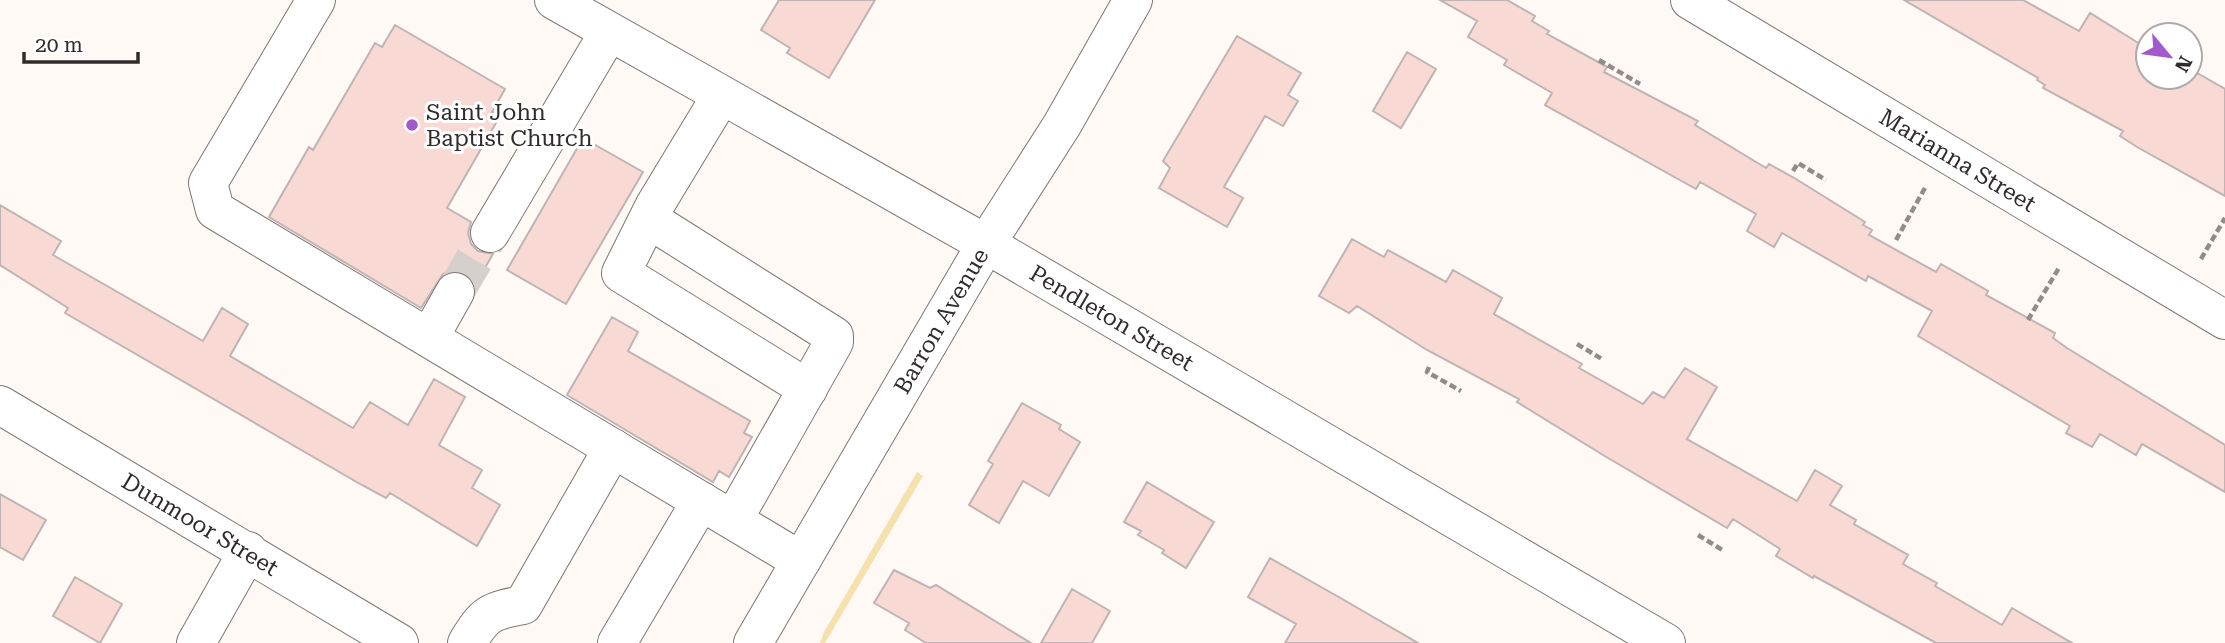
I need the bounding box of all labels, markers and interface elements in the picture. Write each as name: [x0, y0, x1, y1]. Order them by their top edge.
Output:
scale bar: [24, 21, 138, 65]
north arrow: [2134, 21, 2204, 91]
text: 20 m: [35, 33, 83, 57]
text: N: [2170, 52, 2197, 76]
place label: Saint John Baptist Church: [426, 99, 593, 152]
street label: Marianna Street: [1875, 103, 2041, 217]
marker: Saint John Baptist Church: [404, 117, 420, 133]
street label: Barron Avenue: [888, 243, 994, 398]
street label: Pendleton Street: [1025, 259, 1199, 377]
street label: Dunmoor Street: [117, 467, 284, 582]

